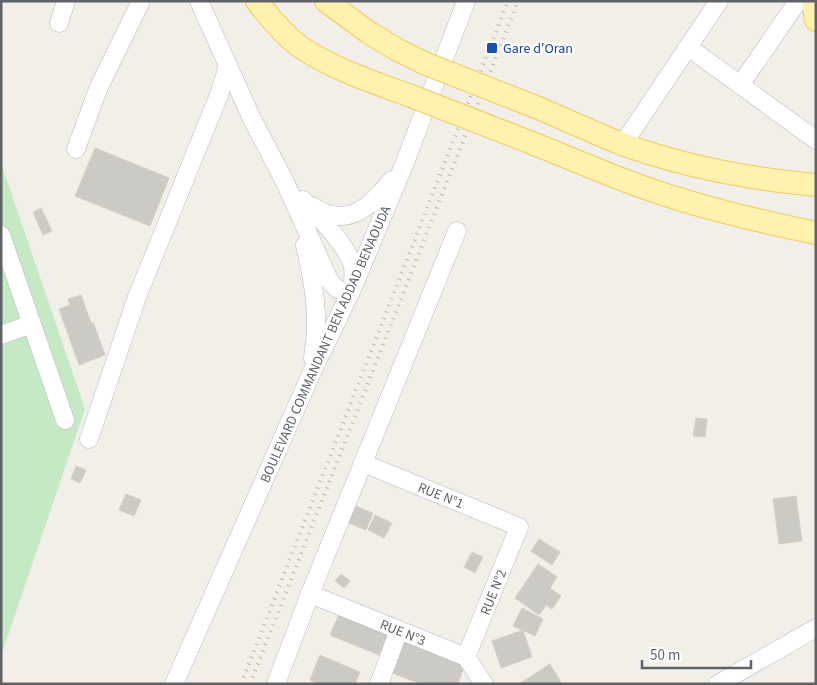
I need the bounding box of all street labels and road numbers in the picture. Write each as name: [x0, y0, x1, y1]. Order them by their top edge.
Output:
street label: BOULEVARD COMMANDANT BEN ADDAD BENAOUDA: [255, 202, 397, 486]
street label: RUE N°1: [415, 478, 467, 514]
street label: RUE N°2: [476, 566, 512, 618]
street label: RUE N°3: [377, 615, 429, 651]

